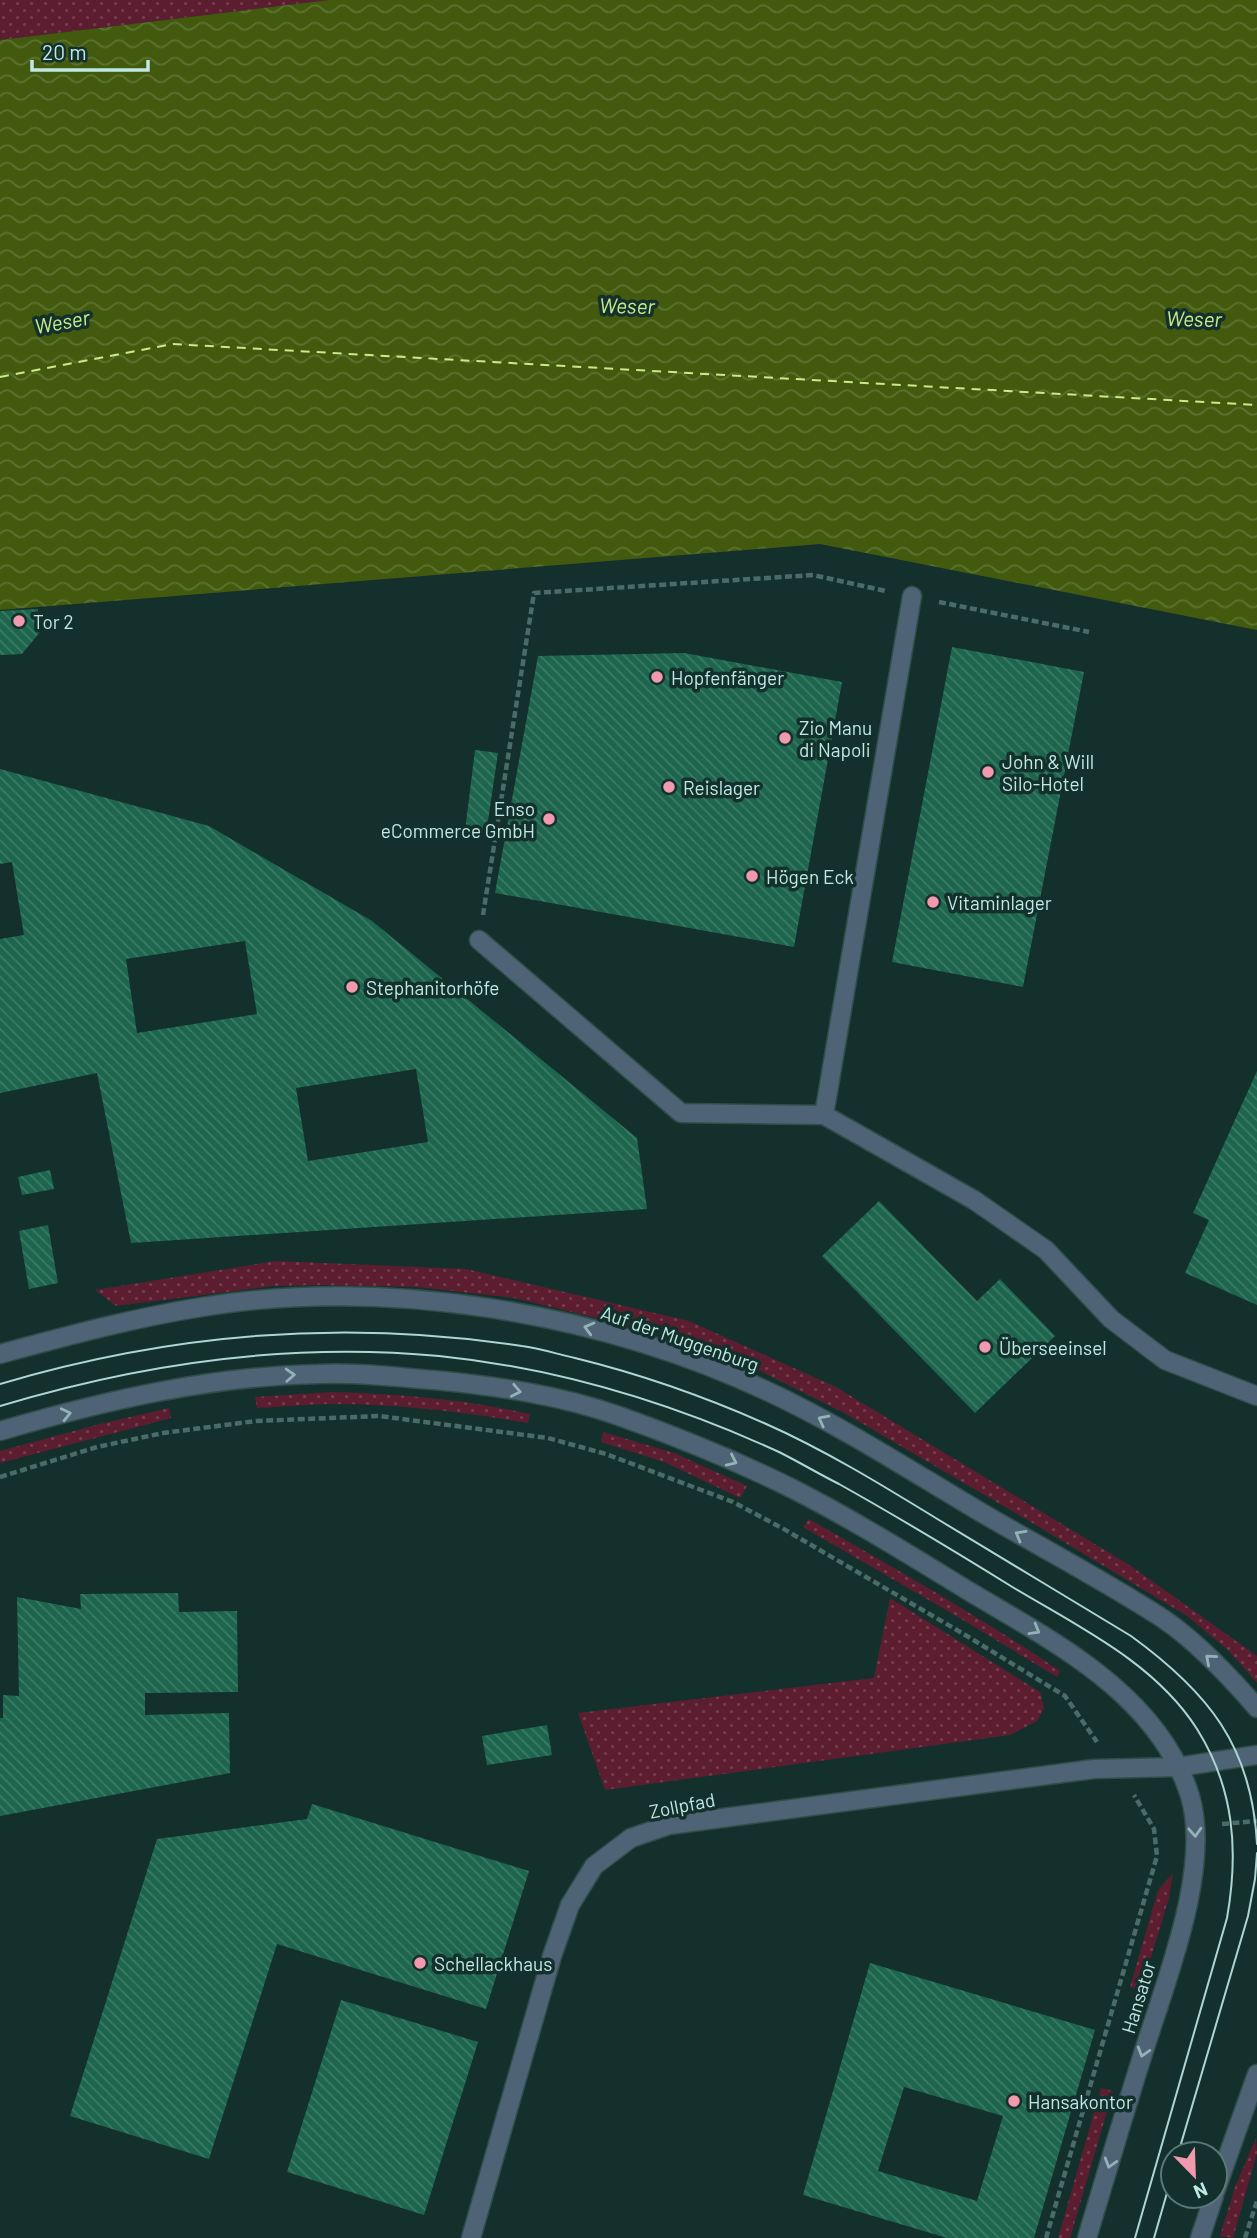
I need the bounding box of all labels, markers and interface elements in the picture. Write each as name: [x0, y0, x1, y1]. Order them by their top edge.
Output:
scale bar: [32, 28, 147, 72]
text: 20 m: [42, 39, 87, 64]
water label: Weser: [599, 292, 656, 318]
water label: Weser: [32, 304, 92, 338]
water label: Weser: [1166, 305, 1223, 331]
place label: Tor 2: [33, 610, 74, 633]
marker: Tor 2: [11, 613, 27, 629]
place label: Hopfenfänger: [671, 666, 784, 689]
marker: Hopfenfänger: [649, 669, 665, 685]
place label: Zio Manu di Napoli: [799, 716, 872, 761]
marker: Zio Manu di Napoli: [777, 730, 793, 746]
place label: John & Will Silo-Hotel: [1002, 750, 1094, 795]
marker: John & Will Silo-Hotel: [980, 764, 996, 780]
place label: Reislager: [683, 776, 760, 799]
marker: Reislager: [661, 779, 677, 795]
place label: Enso eCommerce GmbH: [381, 797, 535, 842]
marker: Enso eCommerce GmbH: [541, 811, 557, 827]
place label: Högen Eck: [766, 865, 854, 888]
marker: Högen Eck: [744, 868, 760, 884]
place label: Vitaminlager: [947, 891, 1052, 914]
marker: Vitaminlager: [925, 894, 941, 910]
place label: Stephanitorhöfe: [366, 976, 499, 999]
marker: Stephanitorhöfe: [344, 979, 360, 995]
street label: Auf der Muggenburg: [598, 1300, 762, 1376]
one-way arrow: [583, 1322, 595, 1337]
place label: Überseeinsel: [999, 1336, 1107, 1359]
marker: Überseeinsel: [977, 1339, 993, 1355]
one-way arrow: [285, 1368, 296, 1383]
one-way arrow: [510, 1383, 522, 1398]
one-way arrow: [60, 1408, 72, 1422]
one-way arrow: [818, 1415, 830, 1428]
one-way arrow: [725, 1453, 737, 1467]
one-way arrow: [1014, 1530, 1027, 1543]
one-way arrow: [1027, 1621, 1040, 1634]
one-way arrow: [1205, 1655, 1218, 1667]
street label: Zollpfad: [647, 1787, 717, 1823]
one-way arrow: [1188, 1827, 1203, 1838]
place label: Schellackhaus: [434, 1952, 552, 1975]
marker: Schellackhaus: [412, 1955, 428, 1971]
street label: Hansator: [1116, 1958, 1160, 2036]
one-way arrow: [1137, 2046, 1152, 2058]
place label: Hansakontor: [1028, 2090, 1133, 2113]
marker: Hansakontor: [1006, 2093, 1022, 2109]
north arrow: [1159, 2140, 1229, 2210]
one-way arrow: [1103, 2157, 1118, 2169]
text: N: [1191, 2178, 1211, 2204]

